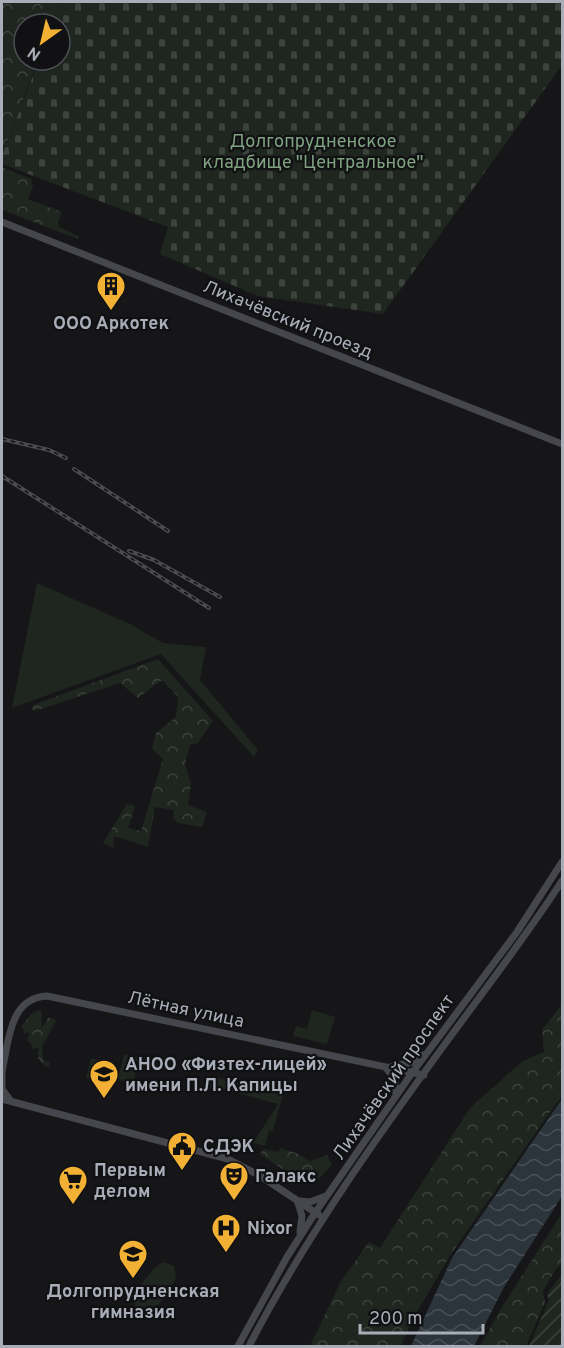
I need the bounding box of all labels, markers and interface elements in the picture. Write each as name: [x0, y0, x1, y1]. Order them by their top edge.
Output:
north arrow: [12, 12, 72, 72]
text: N: [24, 41, 45, 64]
park label: Долгопрудненское кладбище "Центральное": [203, 131, 423, 175]
building icon: ООО Аркотек: [95, 270, 127, 312]
street label: Лихачёвский проезд: [199, 276, 376, 365]
place label: ООО Аркотек: [53, 313, 169, 336]
street label: Лётная улица: [125, 987, 246, 1034]
street label: Лихачёвский проспект: [328, 990, 460, 1165]
place label: АНОО «Физтех-лицей» имени П.Л. Капицы: [125, 1054, 327, 1098]
school or university icon: АНОО «Физтех-лицей» имени П.Л. Капицы: [88, 1058, 120, 1100]
public building icon: СДЭК: [166, 1130, 198, 1172]
place label: СДЭК: [203, 1136, 255, 1159]
place label: Первым делом: [94, 1160, 166, 1204]
theatre icon: Галакс: [218, 1160, 250, 1202]
supermarket icon: Первым делом: [57, 1164, 89, 1206]
place label: Галакс: [255, 1166, 316, 1189]
hospital icon: Nixor: [210, 1212, 242, 1254]
place label: Nixor: [247, 1218, 293, 1241]
school or university icon: Долгопрудненская гимназия: [117, 1238, 149, 1280]
place label: Долгопрудненская гимназия: [46, 1281, 220, 1325]
scale bar: [360, 1297, 483, 1335]
text: 200 m: [369, 1308, 422, 1331]

